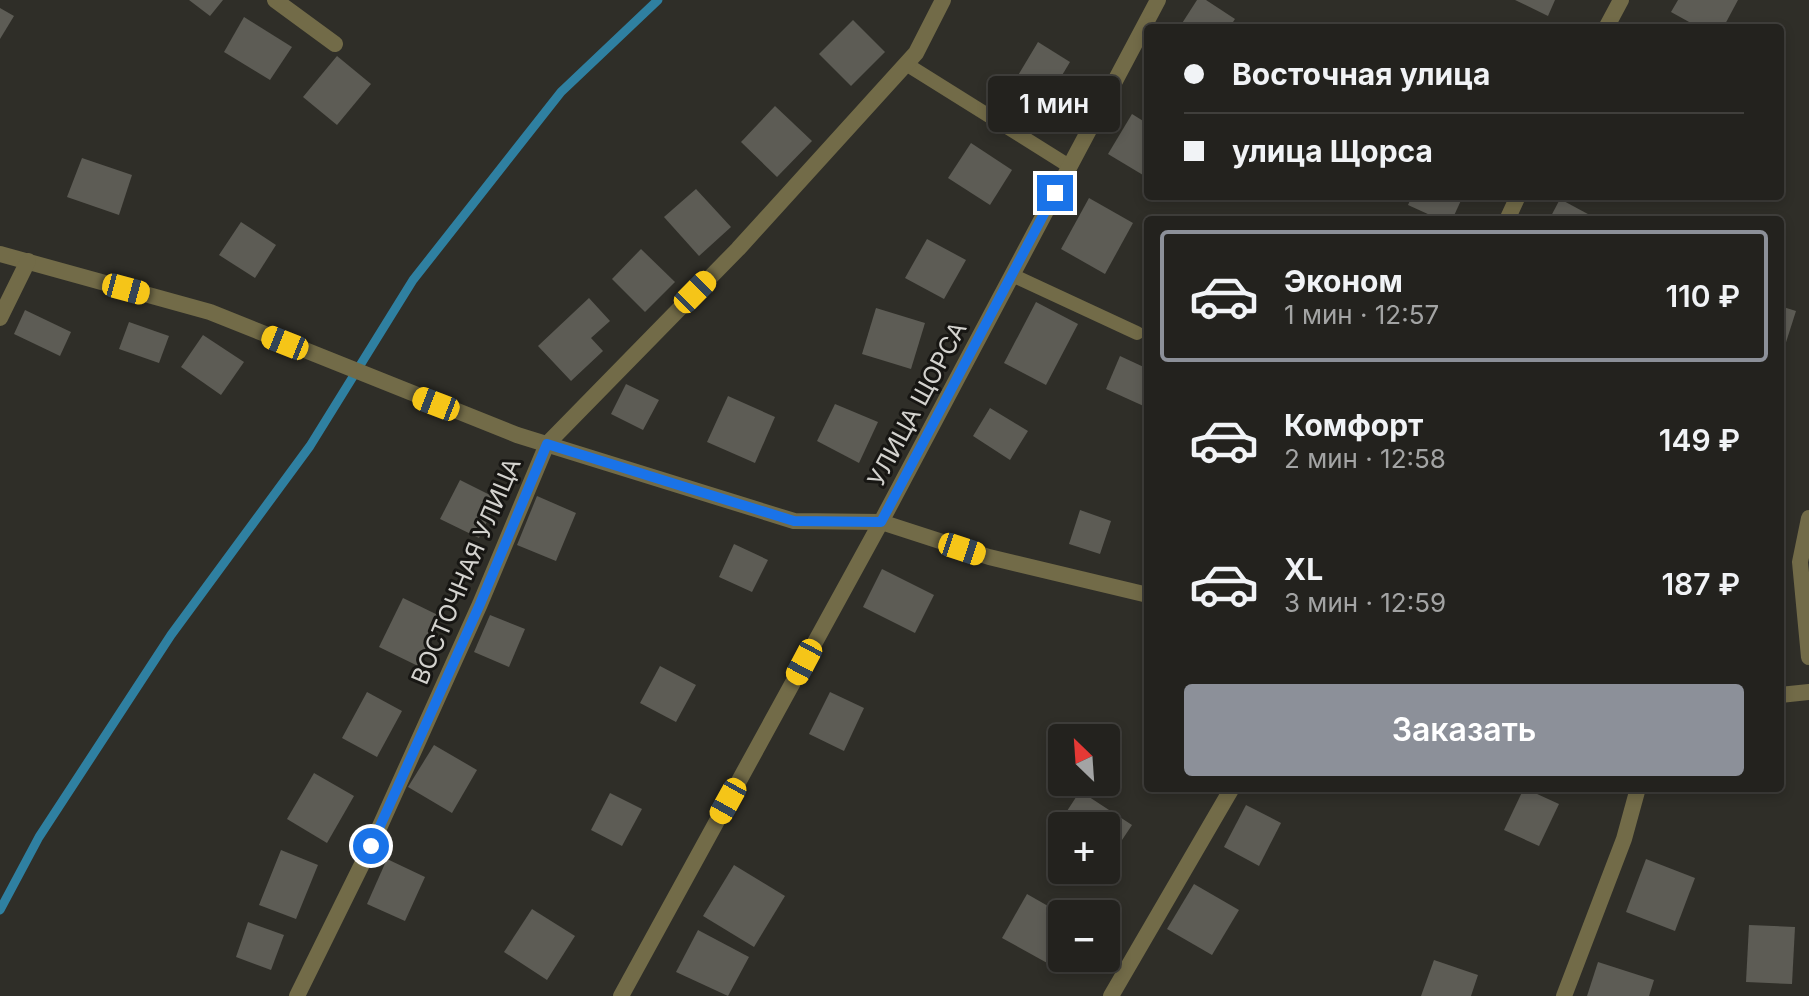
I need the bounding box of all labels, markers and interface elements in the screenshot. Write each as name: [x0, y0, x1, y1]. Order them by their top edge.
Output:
text: Восточная улица: [1232, 56, 1490, 92]
callout: 1 мин: [989, 77, 1121, 133]
text: 1 мин: [1019, 88, 1089, 119]
text: улица Щорса: [1232, 133, 1433, 169]
route end: [1037, 175, 1073, 211]
icon: car: [1188, 260, 1260, 332]
text: Эконом: [1284, 263, 1403, 299]
car: [670, 267, 720, 317]
car: [100, 271, 152, 307]
text: 110 ₽: [1665, 278, 1740, 314]
text: 1 мин · 12:57: [1284, 299, 1439, 330]
street label: УЛИЦА ЩОРСА: [861, 317, 973, 491]
car: [258, 323, 312, 363]
car: [409, 384, 463, 424]
icon: car: [1188, 404, 1260, 476]
text: Комфорт: [1284, 407, 1423, 443]
text: 149 ₽: [1659, 422, 1740, 458]
text: 2 мин · 12:58: [1284, 443, 1446, 474]
street label: ВОСТОЧНАЯ УЛИЦА: [405, 453, 527, 689]
car: [935, 530, 989, 568]
icon: car: [1188, 548, 1260, 620]
text: XL: [1284, 551, 1323, 587]
text: 187 ₽: [1661, 566, 1740, 602]
text: 3 мин · 12:59: [1284, 587, 1446, 618]
car: [782, 635, 826, 689]
button: Заказать: [1184, 684, 1744, 776]
north arrow: [1048, 724, 1120, 796]
map controls: [1048, 724, 1120, 972]
car: [706, 774, 750, 828]
button: +: [1048, 812, 1120, 884]
route start: [353, 828, 389, 864]
button: −: [1048, 900, 1120, 972]

